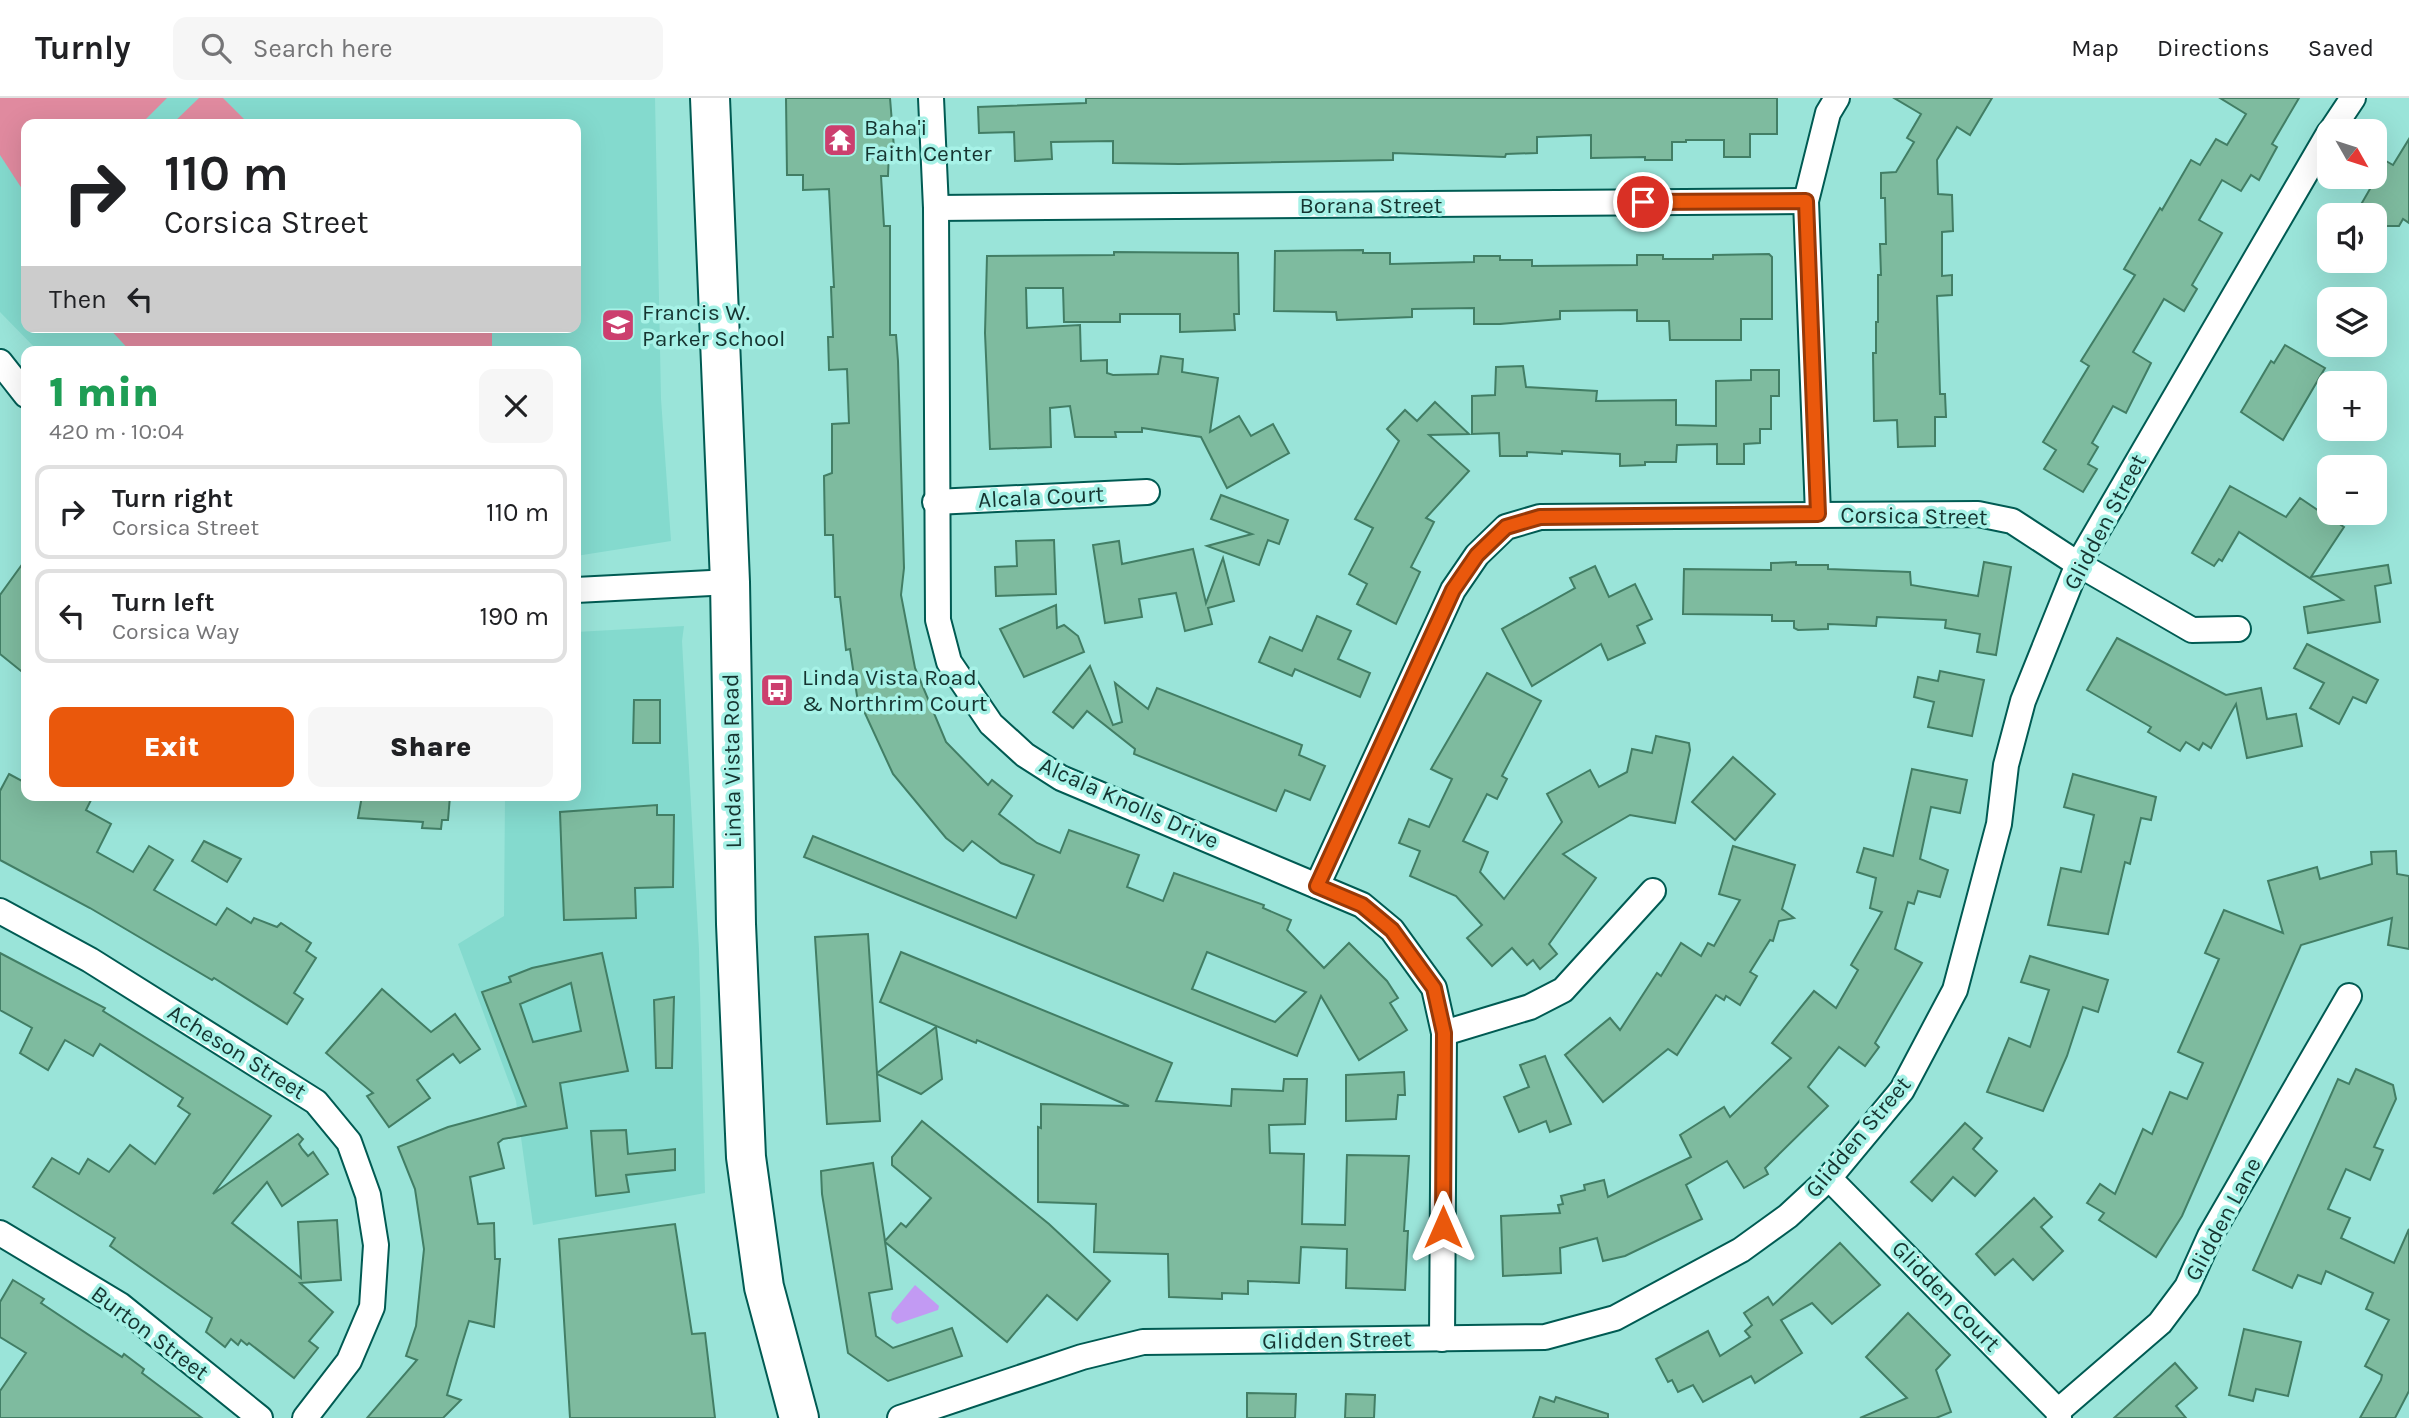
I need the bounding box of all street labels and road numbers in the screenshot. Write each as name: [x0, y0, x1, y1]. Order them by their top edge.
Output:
street label: Borana Street: [1300, 192, 1443, 219]
street label: Glidden Street: [2058, 449, 2152, 594]
street label: Alcala Court: [977, 480, 1105, 514]
street label: Corsica Street: [1840, 501, 1988, 531]
street label: Linda Vista Road: [717, 673, 747, 849]
street label: Alcala Knolls Drive: [1035, 751, 1223, 855]
street label: Acheson Street: [163, 999, 311, 1105]
street label: Glidden Street: [1800, 1071, 1917, 1203]
street label: Glidden Lane: [2179, 1153, 2267, 1285]
street label: Glidden Court: [1886, 1235, 2006, 1357]
street label: Burton Street: [86, 1280, 214, 1386]
street label: Glidden Street: [1262, 1325, 1412, 1355]

